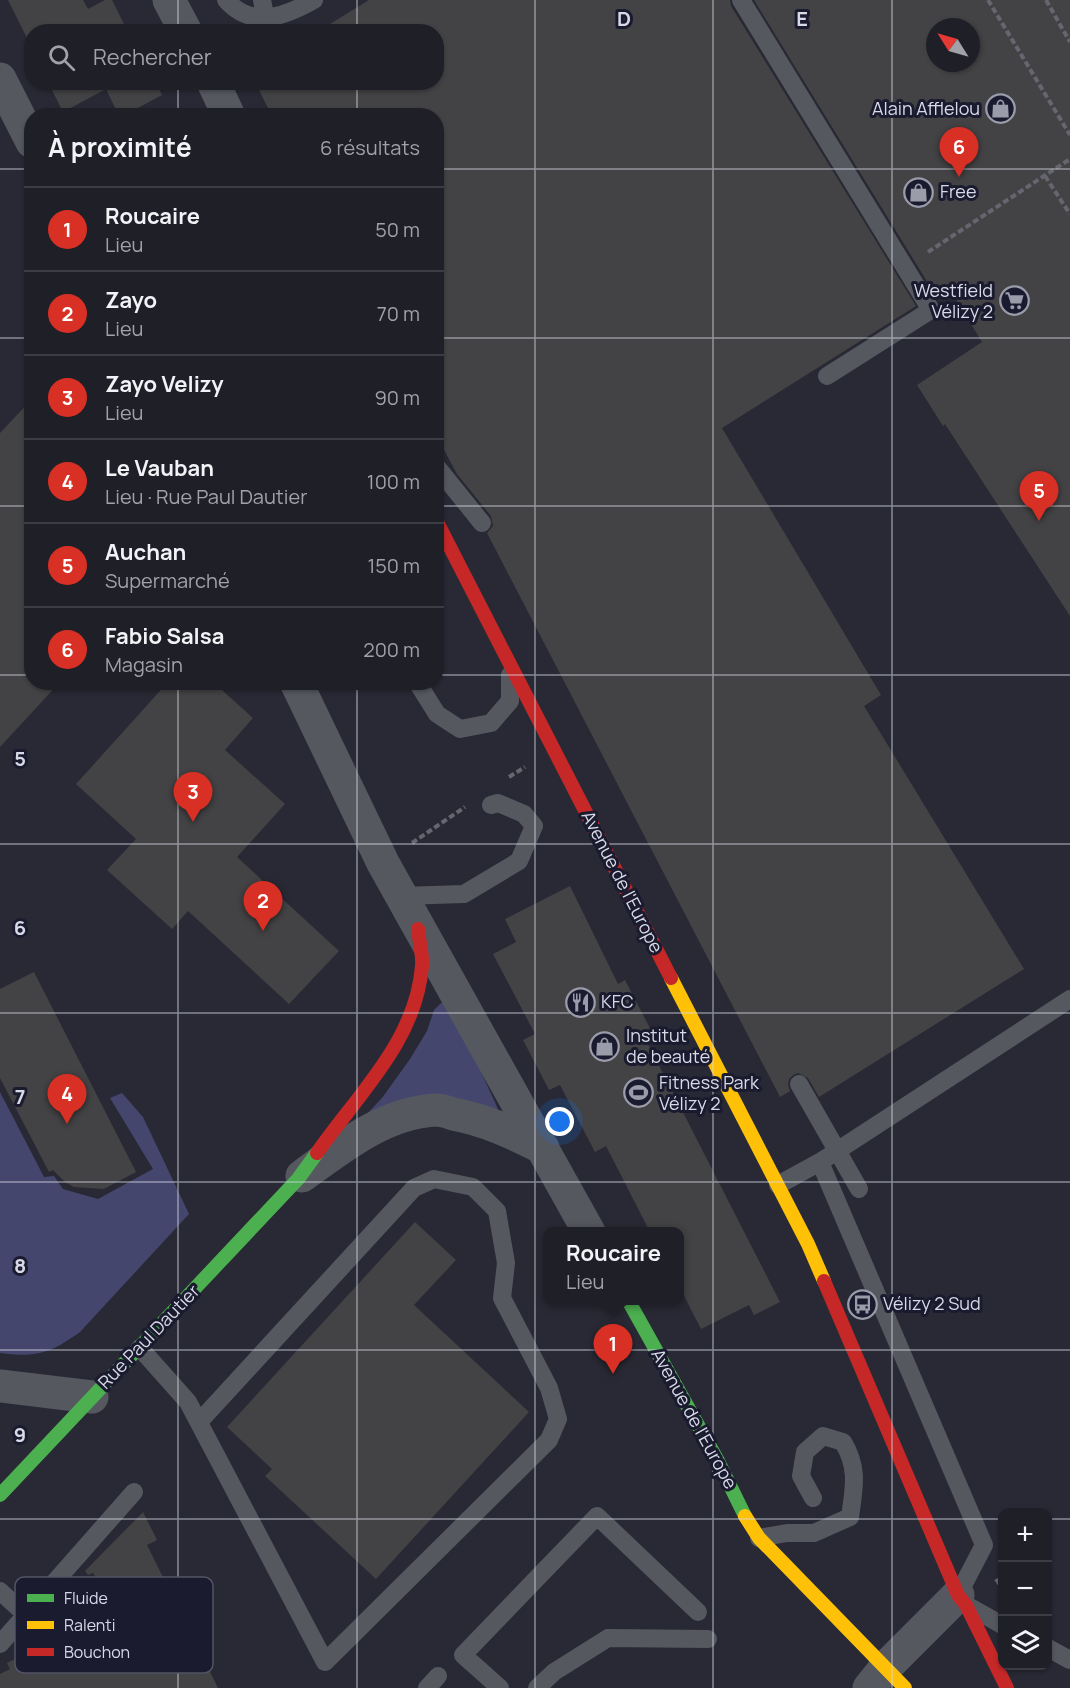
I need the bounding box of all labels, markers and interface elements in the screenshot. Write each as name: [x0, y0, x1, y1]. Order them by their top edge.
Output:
text: D: [617, 5, 631, 32]
text: E: [796, 5, 808, 32]
north arrow: [926, 18, 980, 72]
search box: [24, 24, 444, 90]
icon: search: [45, 41, 78, 74]
text: Rechercher: [93, 42, 212, 72]
shop icon: Alain Afflelou: [985, 93, 1017, 125]
place label: Alain Afflelou: [872, 96, 980, 120]
pin: 6: [940, 128, 978, 177]
text: À proximité: [48, 129, 192, 165]
text: 6 résultats: [320, 134, 420, 161]
shop icon: Free: [903, 176, 935, 208]
place label: Free: [940, 179, 976, 203]
text: Roucaire: [105, 201, 200, 231]
text: 1: [63, 216, 72, 243]
text: 50 m: [375, 216, 420, 243]
text: Lieu: [105, 231, 143, 258]
place label: Westfield Vélizy 2: [914, 278, 993, 323]
text: Zayo: [105, 285, 157, 315]
supermarket icon: Westfield Vélizy 2: [998, 285, 1030, 317]
text: 2: [62, 300, 73, 327]
text: 70 m: [377, 300, 420, 327]
text: Lieu: [105, 315, 143, 342]
text: Zayo Velizy: [105, 369, 224, 399]
text: 3: [62, 384, 73, 411]
text: 90 m: [374, 384, 420, 411]
text: Lieu: [105, 399, 143, 426]
text: Le Vauban: [105, 453, 214, 483]
text: 4: [61, 468, 74, 495]
text: 100 m: [367, 468, 420, 495]
pin: 5: [1020, 472, 1058, 521]
text: Lieu · Rue Paul Dautier: [105, 483, 307, 510]
text: Auchan: [105, 537, 186, 567]
text: 5: [62, 552, 73, 579]
text: 150 m: [367, 552, 420, 579]
text: Supermarché: [105, 567, 230, 594]
text: Fabio Salsa: [105, 621, 224, 651]
text: 6: [61, 636, 74, 663]
text: 200 m: [363, 636, 420, 663]
text: Magasin: [105, 651, 183, 678]
text: 5: [14, 745, 26, 772]
pin: 3: [174, 772, 212, 822]
street label: Avenue de l'Europe: [577, 806, 669, 957]
pin: 2: [244, 882, 282, 931]
text: 6: [14, 914, 26, 941]
restaurant icon: KFC: [564, 986, 596, 1018]
place label: KFC: [601, 989, 634, 1013]
place label: Institut de beauté: [626, 1023, 710, 1068]
shop icon: Institut de beauté: [589, 1030, 621, 1062]
place label: Fitness Park Vélizy 2: [659, 1070, 760, 1115]
pin: 4: [48, 1074, 86, 1124]
sports icon: Fitness Park Vélizy 2: [622, 1077, 654, 1109]
text: 7: [15, 1083, 25, 1110]
your location: [545, 1107, 574, 1136]
popup: [543, 1227, 684, 1305]
text: Roucaire: [566, 1238, 661, 1268]
text: 8: [14, 1252, 26, 1279]
text: Lieu: [566, 1268, 604, 1295]
street label: Rue Paul Dautier: [92, 1279, 205, 1394]
bus stop icon: Vélizy 2 Sud: [846, 1288, 878, 1320]
place label: Vélizy 2 Sud: [883, 1291, 981, 1315]
pin: 1: [594, 1324, 632, 1374]
street label: Avenue de l'Europe: [646, 1344, 743, 1493]
text: 9: [14, 1421, 26, 1448]
map controls: [998, 1508, 1052, 1670]
button: +: [998, 1508, 1052, 1562]
button: −: [998, 1562, 1052, 1616]
legend: [15, 1577, 213, 1673]
text: Fluide: [64, 1587, 108, 1609]
text: Ralenti: [64, 1614, 115, 1636]
button: layers: [998, 1616, 1052, 1670]
text: Bouchon: [64, 1641, 130, 1663]

